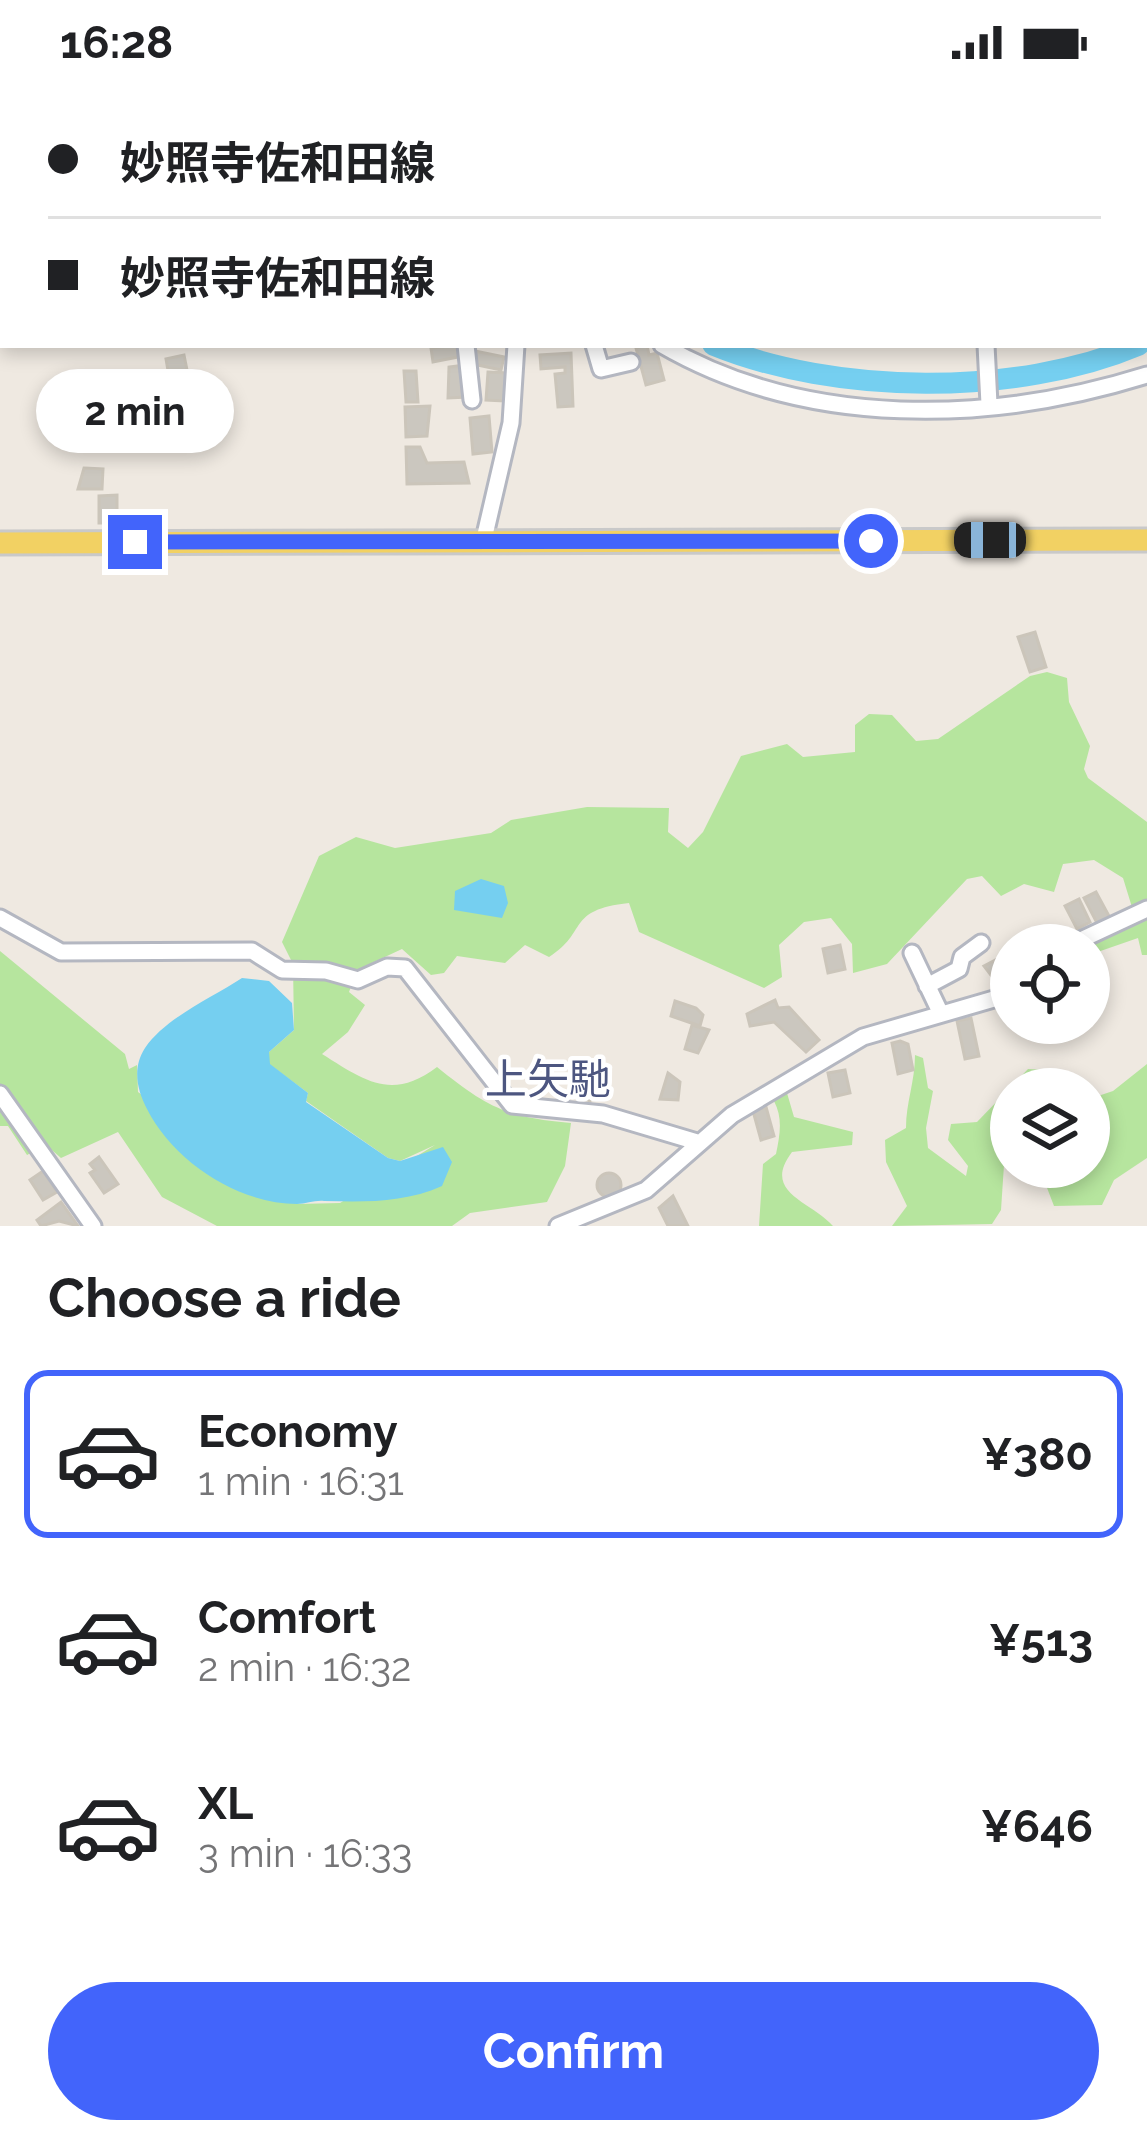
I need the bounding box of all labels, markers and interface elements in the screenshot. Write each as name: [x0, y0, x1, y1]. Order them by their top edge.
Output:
text: 16:28: [60, 16, 173, 69]
text: 妙照寺佐和田線: [120, 137, 435, 190]
text: 妙照寺佐和田線: [120, 252, 435, 305]
callout: 2 min: [36, 368, 234, 452]
text: 2 min: [84, 388, 186, 434]
route start: [844, 514, 898, 568]
route end: [108, 515, 162, 569]
car: [954, 522, 1026, 558]
map controls: [990, 924, 1110, 1188]
button: locate: [990, 924, 1110, 1044]
district label: 上矢馳: [485, 1055, 611, 1104]
button: layers: [990, 1068, 1110, 1188]
text: Choose a ride: [48, 1266, 401, 1330]
icon: car: [54, 1400, 162, 1508]
text: Economy: [198, 1405, 398, 1458]
text: ¥380: [981, 1428, 1093, 1481]
text: 1 min · 16:31: [198, 1458, 404, 1504]
icon: car: [54, 1586, 162, 1694]
text: Comfort: [198, 1591, 376, 1644]
text: ¥513: [989, 1614, 1093, 1667]
text: 2 min · 16:32: [198, 1644, 411, 1690]
icon: car: [54, 1772, 162, 1880]
text: XL: [198, 1777, 253, 1830]
text: ¥646: [981, 1800, 1093, 1853]
text: 3 min · 16:33: [198, 1830, 412, 1876]
button: Confirm: [48, 1982, 1099, 2120]

